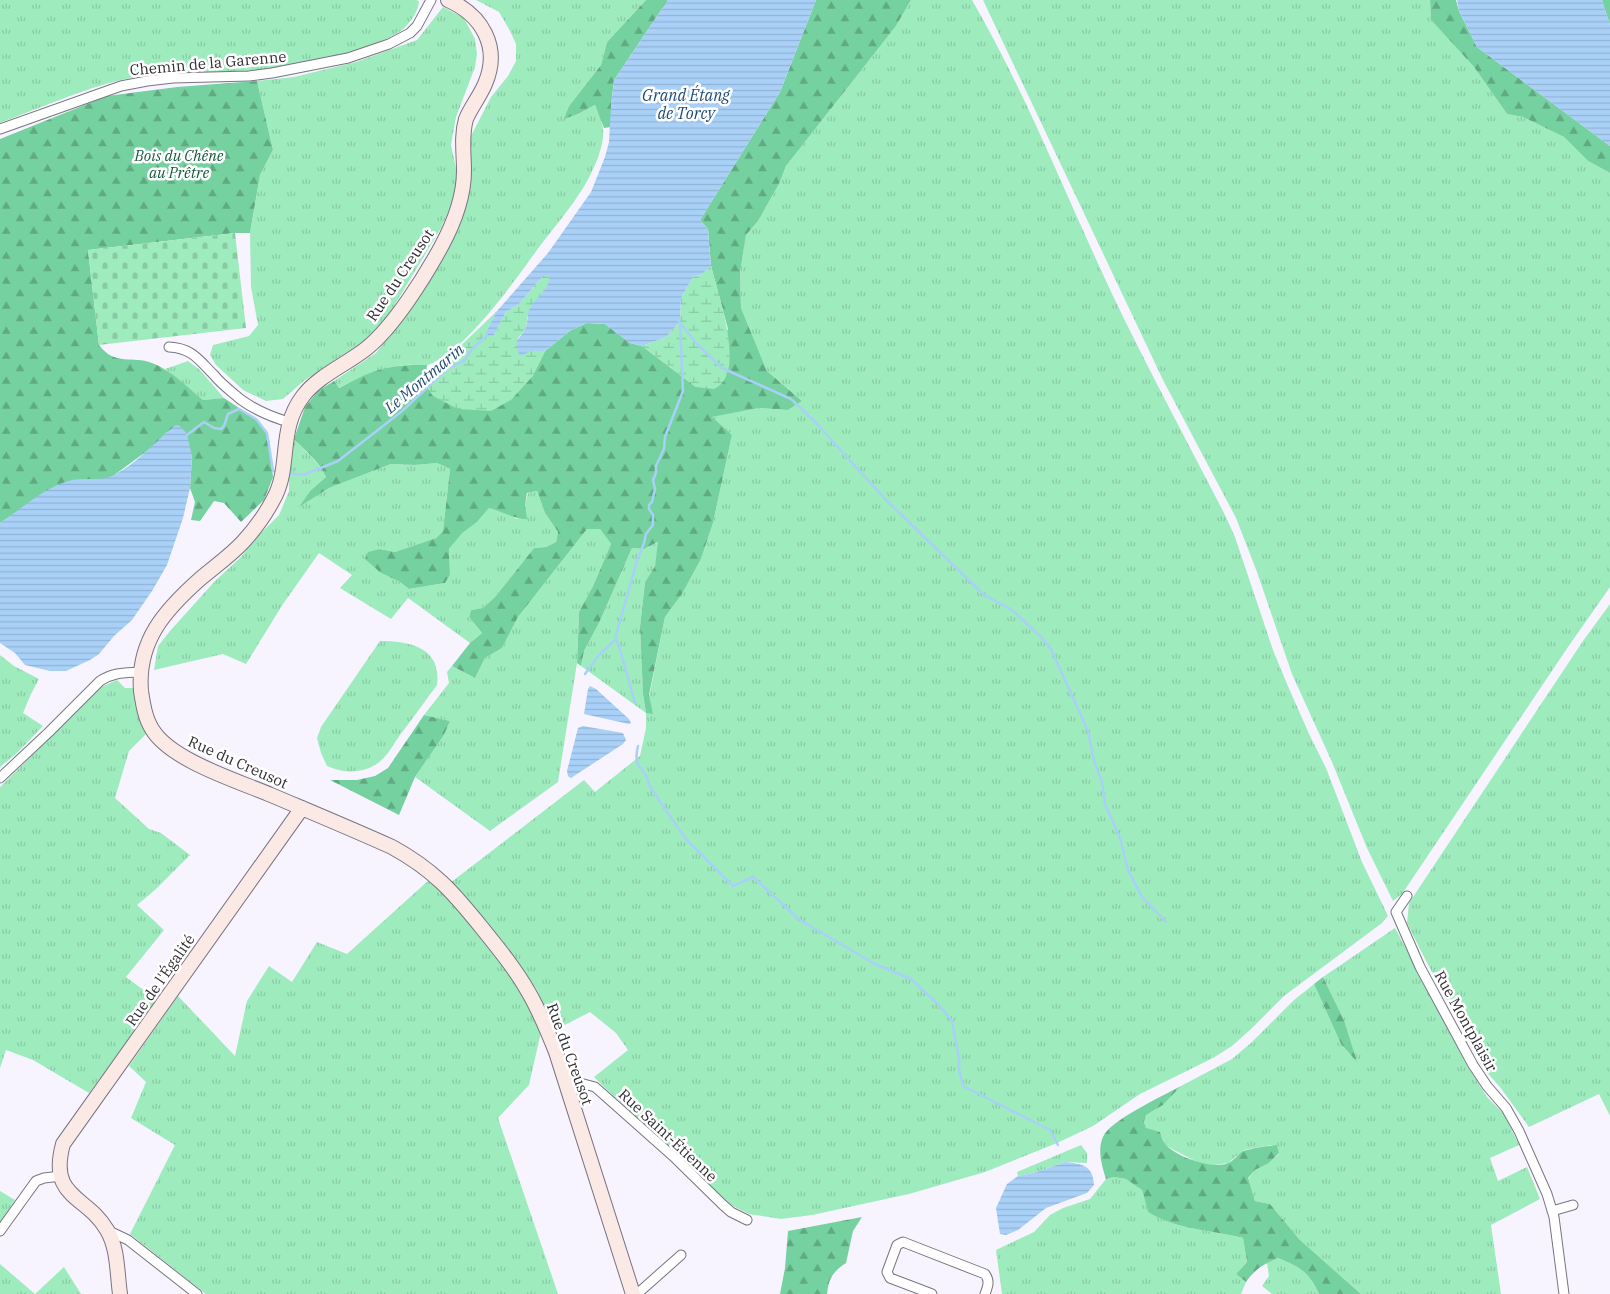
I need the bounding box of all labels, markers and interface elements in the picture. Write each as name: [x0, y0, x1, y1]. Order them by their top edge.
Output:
street label: Chemin de la Garenne: [129, 47, 287, 79]
water label: Grand Étang de Torcy: [642, 84, 730, 123]
park label: Bois du Chêne au Prêtre: [134, 146, 224, 182]
street label: Rue du Creusot: [362, 225, 438, 325]
water label: Le Montmarin: [379, 339, 468, 418]
street label: Rue du Creusot: [185, 732, 291, 792]
street label: Rue de l'Égalité: [121, 930, 199, 1030]
street label: Rue Montplaisir: [1430, 967, 1502, 1075]
street label: Rue du Creusot: [543, 1000, 597, 1108]
street label: Rue Saint-Étienne: [615, 1084, 721, 1186]

